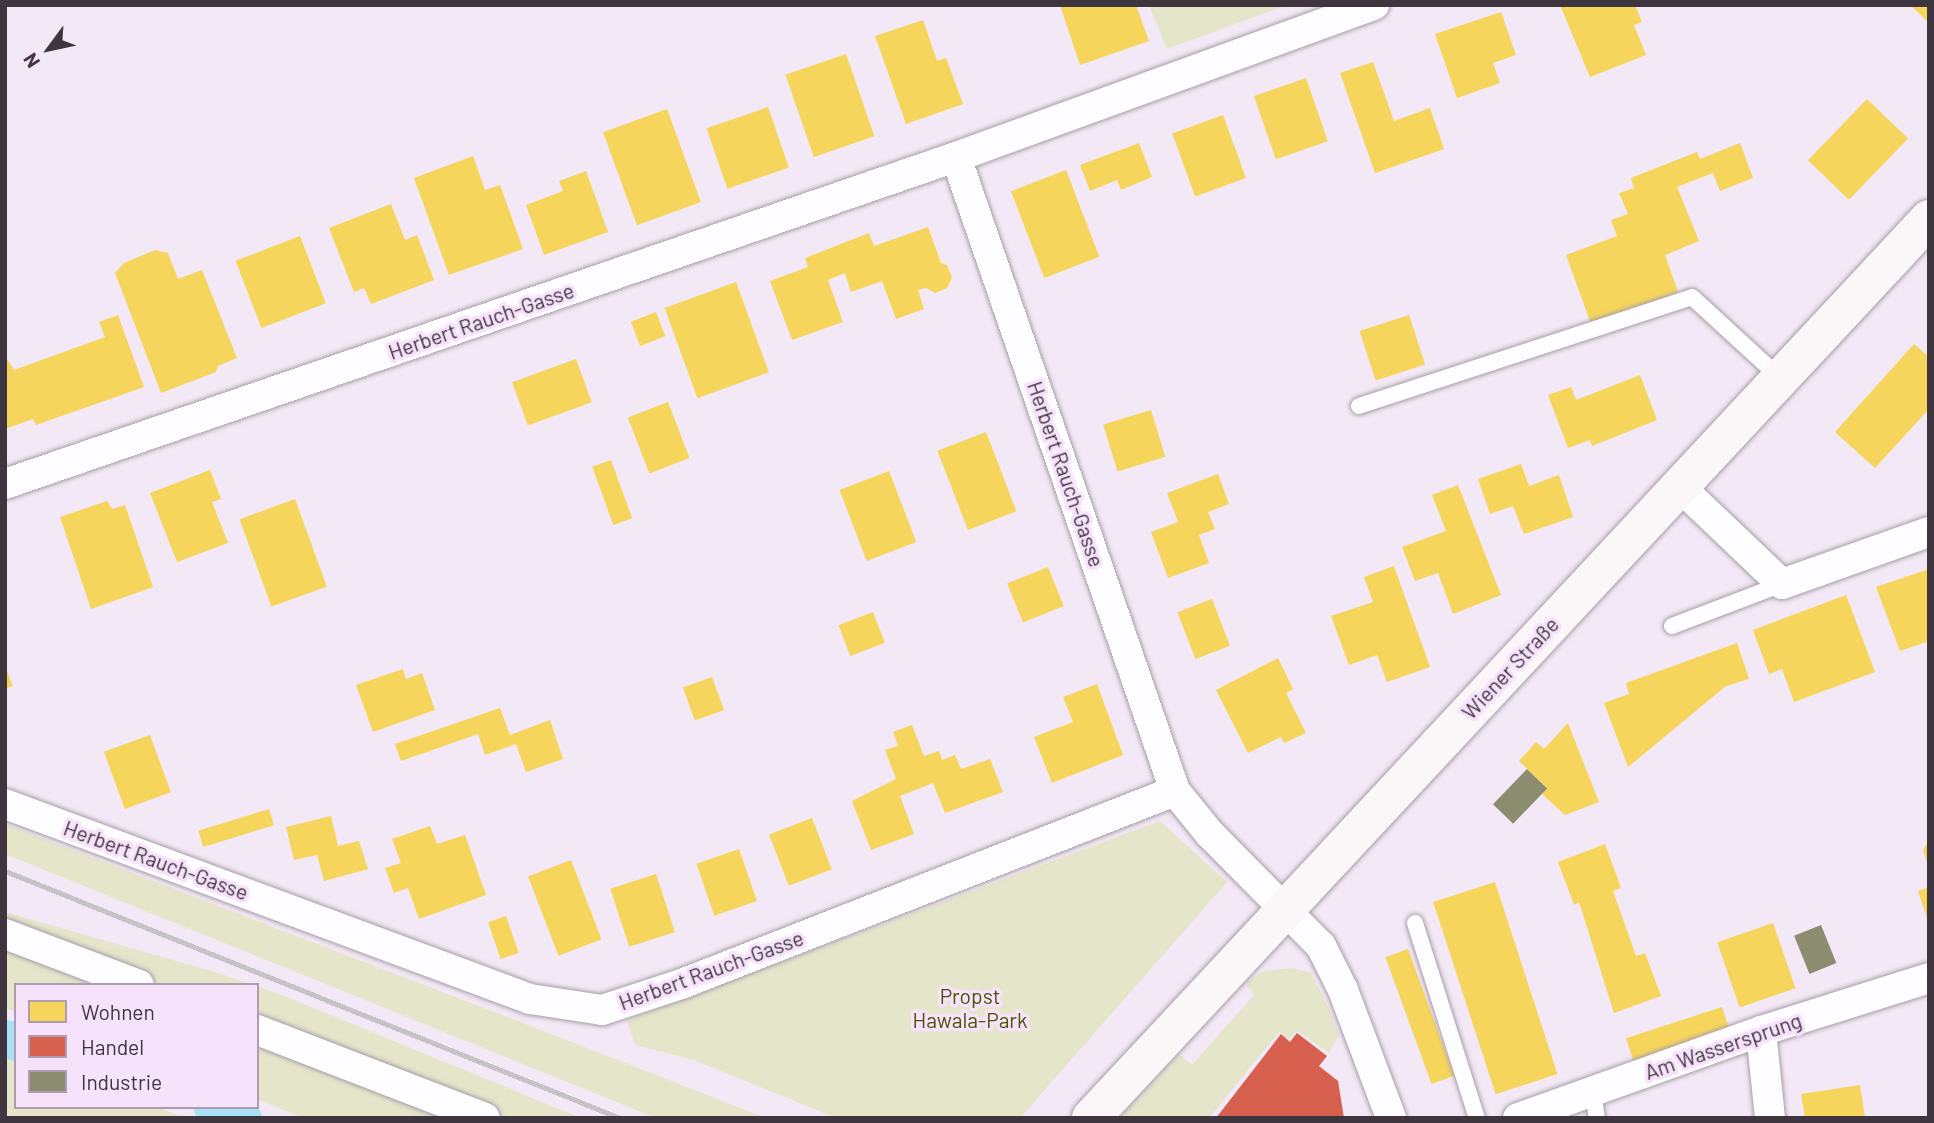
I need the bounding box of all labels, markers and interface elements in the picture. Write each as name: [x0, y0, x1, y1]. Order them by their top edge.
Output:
north arrow: [14, 14, 84, 84]
text: N: [18, 49, 44, 72]
street label: Herbert Rauch-Gasse: [385, 277, 577, 365]
street label: Herbert Rauch-Gasse: [1022, 378, 1110, 570]
street label: Wiener Straße: [1456, 612, 1564, 724]
street label: Herbert Rauch-Gasse: [60, 815, 252, 905]
street label: Herbert Rauch-Gasse: [615, 925, 807, 1015]
legend: [14, 983, 259, 1109]
park label: Propst Hawala-Park: [912, 983, 1028, 1033]
text: Wohnen: [81, 999, 155, 1024]
street label: Am Wassersprung: [1641, 1007, 1805, 1085]
text: Handel: [81, 1034, 144, 1059]
text: Industrie: [81, 1069, 162, 1094]

